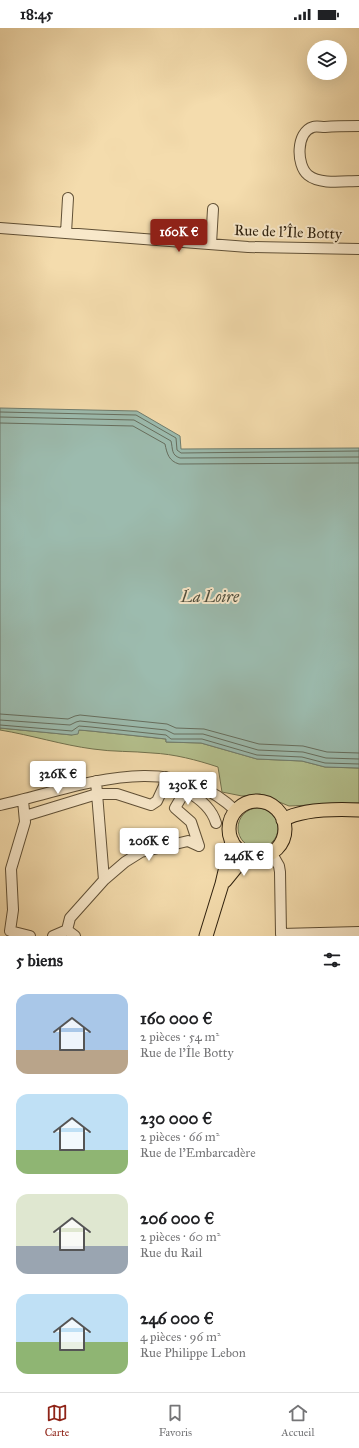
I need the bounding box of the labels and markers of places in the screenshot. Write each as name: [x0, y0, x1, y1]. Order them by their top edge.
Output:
pin: 160K €: [146, 219, 212, 253]
pin: 326K €: [25, 761, 91, 795]
pin: 230K €: [155, 772, 221, 806]
pin: 206K €: [116, 828, 182, 862]
pin: 246K €: [211, 843, 277, 877]

